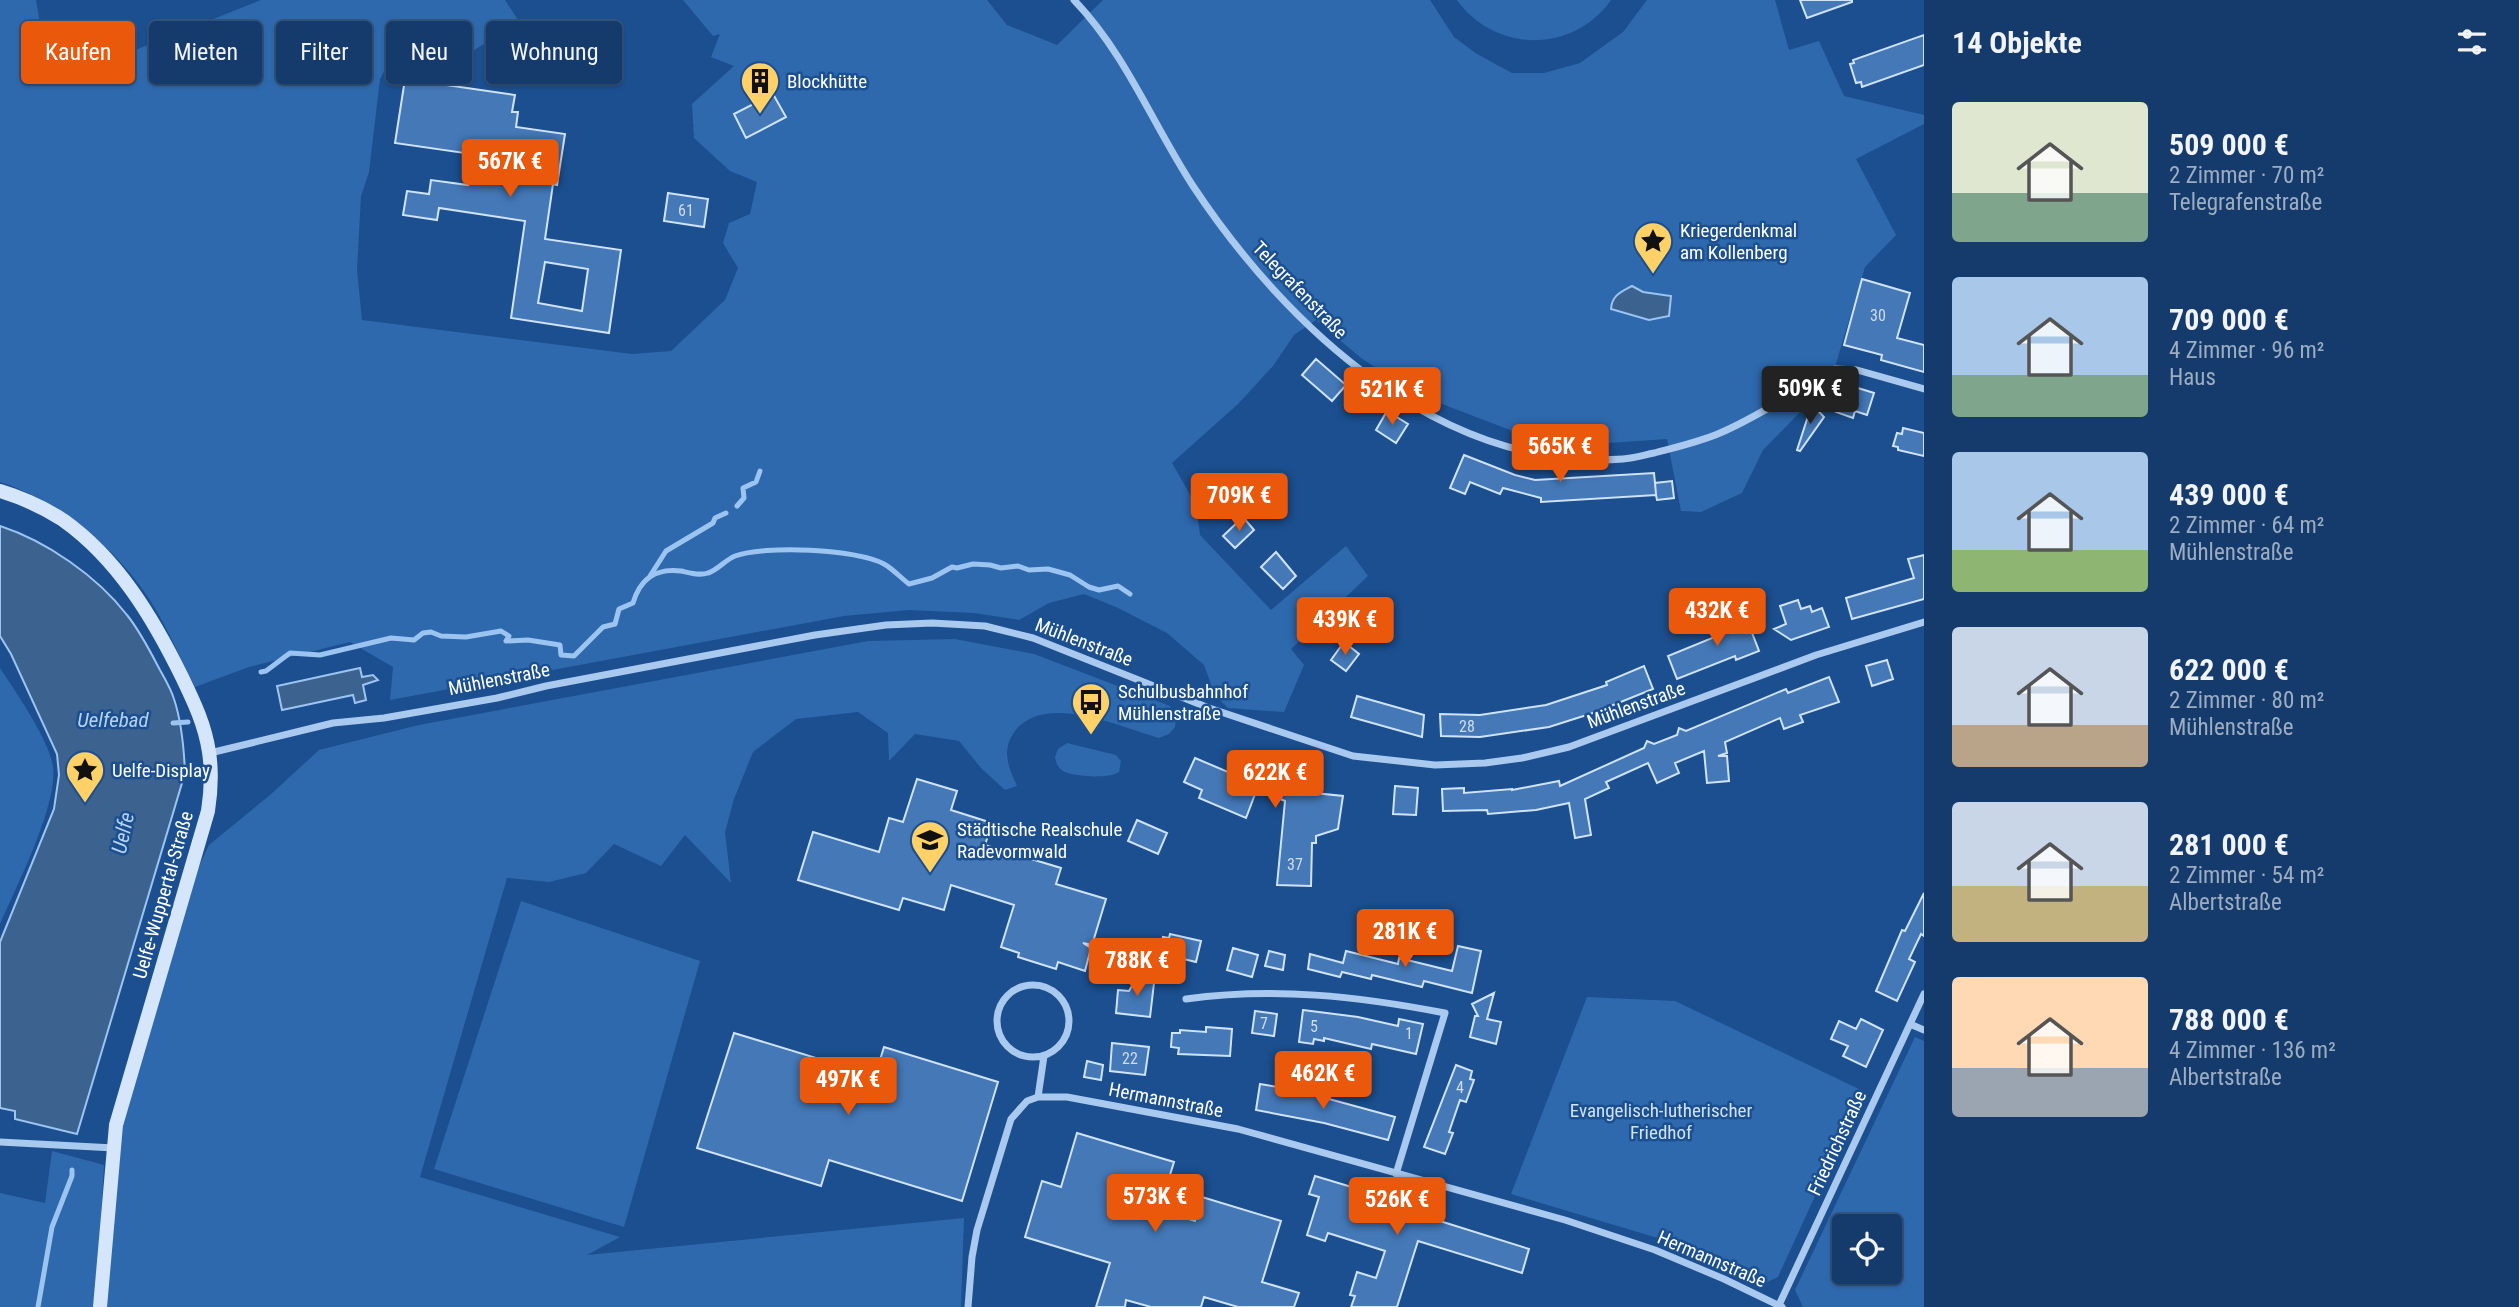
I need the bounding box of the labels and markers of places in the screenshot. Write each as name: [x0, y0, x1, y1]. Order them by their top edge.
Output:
building icon: Blockhütte: [739, 60, 781, 115]
place label: Blockhütte: [787, 70, 867, 93]
pin: 567K €: [453, 140, 567, 199]
place label: Kriegerdenkmal am Kollenberg: [1680, 219, 1797, 264]
place icon: Kriegerdenkmal am Kollenberg: [1632, 220, 1674, 275]
pin: 509K €: [1753, 366, 1867, 426]
pin: 521K €: [1335, 368, 1449, 427]
pin: 565K €: [1503, 424, 1617, 484]
pin: 709K €: [1182, 474, 1296, 533]
pin: 432K €: [1660, 588, 1774, 648]
pin: 439K €: [1288, 598, 1402, 657]
place label: Schulbusbahnhof Mühlenstraße: [1118, 680, 1248, 725]
bus stop icon: Schulbusbahnhof Mühlenstraße: [1070, 681, 1112, 736]
place icon: Uelfe-Display: [64, 749, 106, 804]
pin: 622K €: [1218, 750, 1332, 810]
place label: Uelfe-Display: [112, 759, 210, 782]
place label: Städtische Realschule Radevormwald: [957, 818, 1122, 863]
school or university icon: Städtische Realschule Radevormwald: [909, 819, 951, 874]
pin: 281K €: [1348, 909, 1462, 969]
pin: 788K €: [1080, 939, 1194, 998]
pin: 462K €: [1266, 1052, 1380, 1111]
pin: 497K €: [791, 1058, 905, 1117]
pin: 573K €: [1098, 1174, 1212, 1234]
pin: 526K €: [1340, 1178, 1454, 1237]

